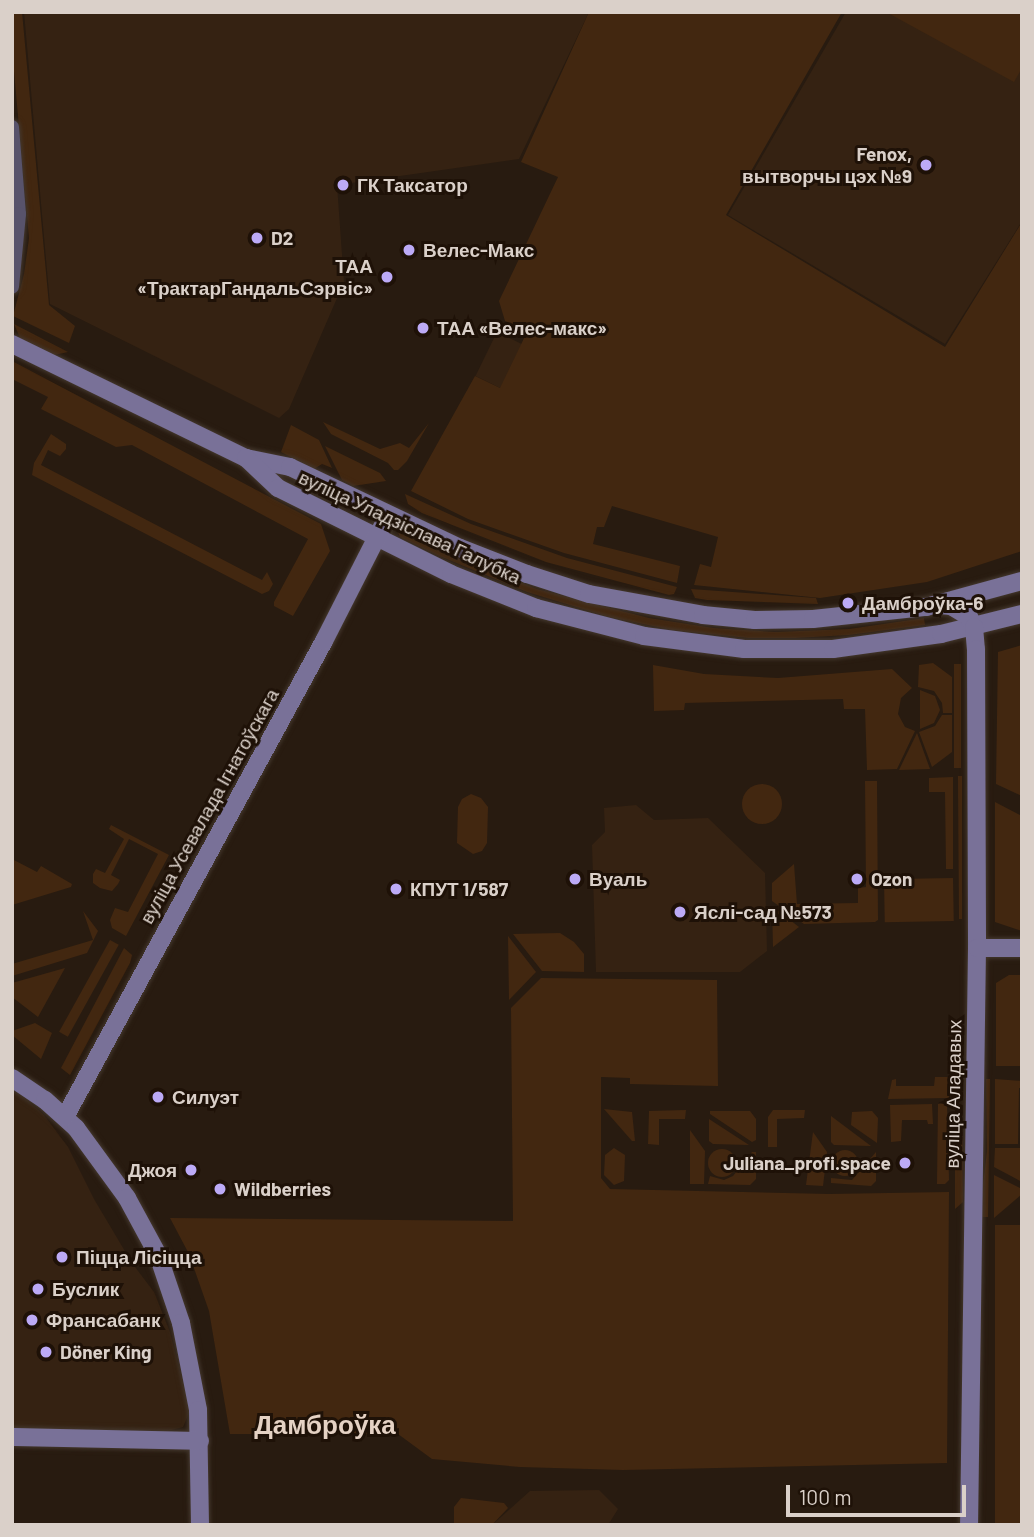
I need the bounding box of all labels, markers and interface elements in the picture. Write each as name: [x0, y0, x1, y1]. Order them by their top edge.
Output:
place label: Fenox, вытворчы цэх №9: [742, 143, 912, 187]
marker: Fenox, вытворчы цэх №9: [918, 157, 934, 173]
place label: ГК Таксатор: [357, 174, 468, 196]
marker: ГК Таксатор: [335, 177, 351, 193]
place label: D2: [271, 227, 293, 249]
marker: D2: [249, 230, 265, 246]
place label: Велес-Макс: [423, 239, 534, 261]
marker: Велес-Макс: [401, 242, 417, 258]
place label: ТАА «ТрактарГандальСэрвіс»: [137, 255, 373, 299]
marker: ТАА «ТрактарГандальСэрвіс»: [379, 269, 395, 285]
place label: ТАА «Велес-макс»: [437, 317, 607, 339]
marker: ТАА «Велес-макс»: [415, 320, 431, 336]
street label: вуліца Уладзіслава Галубка: [296, 466, 524, 588]
place label: Дамброўка-6: [862, 592, 983, 614]
marker: Дамброўка-6: [840, 595, 856, 611]
street label: вуліца Усевалада Ігнатоўскага: [135, 685, 283, 927]
place label: Вуаль: [589, 868, 647, 890]
place label: Ozon: [871, 868, 913, 890]
marker: Вуаль: [567, 871, 583, 887]
marker: Ozon: [849, 871, 865, 887]
place label: КПУТ 1/587: [410, 878, 508, 900]
marker: КПУТ 1/587: [388, 881, 404, 897]
place label: Яслі-сад №573: [694, 901, 832, 923]
marker: Яслі-сад №573: [672, 904, 688, 920]
street label: вуліца Аладавых: [940, 1020, 966, 1168]
place label: Силуэт: [172, 1086, 239, 1108]
marker: Силуэт: [150, 1089, 166, 1105]
place label: Juliana_profi.space: [723, 1152, 891, 1174]
marker: Juliana_profi.space: [897, 1155, 913, 1171]
place label: Джоя: [128, 1159, 177, 1181]
marker: Джоя: [183, 1162, 199, 1178]
place label: Wildberries: [234, 1178, 331, 1200]
marker: Wildberries: [212, 1181, 228, 1197]
place label: Піцца Лісіцца: [76, 1246, 202, 1268]
marker: Піцца Лісіцца: [54, 1249, 70, 1265]
place label: Буслик: [52, 1278, 119, 1300]
marker: Буслик: [30, 1281, 46, 1297]
place label: Франсабанк: [46, 1309, 161, 1331]
marker: Франсабанк: [24, 1312, 40, 1328]
place label: Döner King: [60, 1341, 152, 1363]
marker: Döner King: [38, 1344, 54, 1360]
district label: Дамброўка: [254, 1408, 396, 1440]
scale bar: [789, 1470, 969, 1514]
text: 100 m: [799, 1484, 852, 1509]

